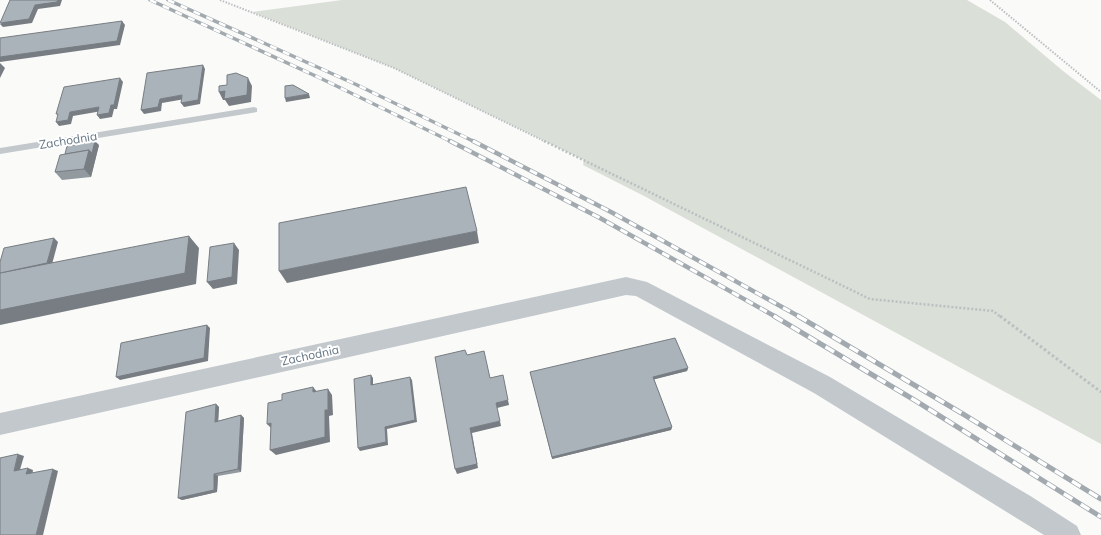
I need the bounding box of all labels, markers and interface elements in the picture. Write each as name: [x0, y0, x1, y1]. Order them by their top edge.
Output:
street label: Zachodnia: [38, 128, 98, 152]
street label: Zachodnia: [280, 342, 340, 368]

